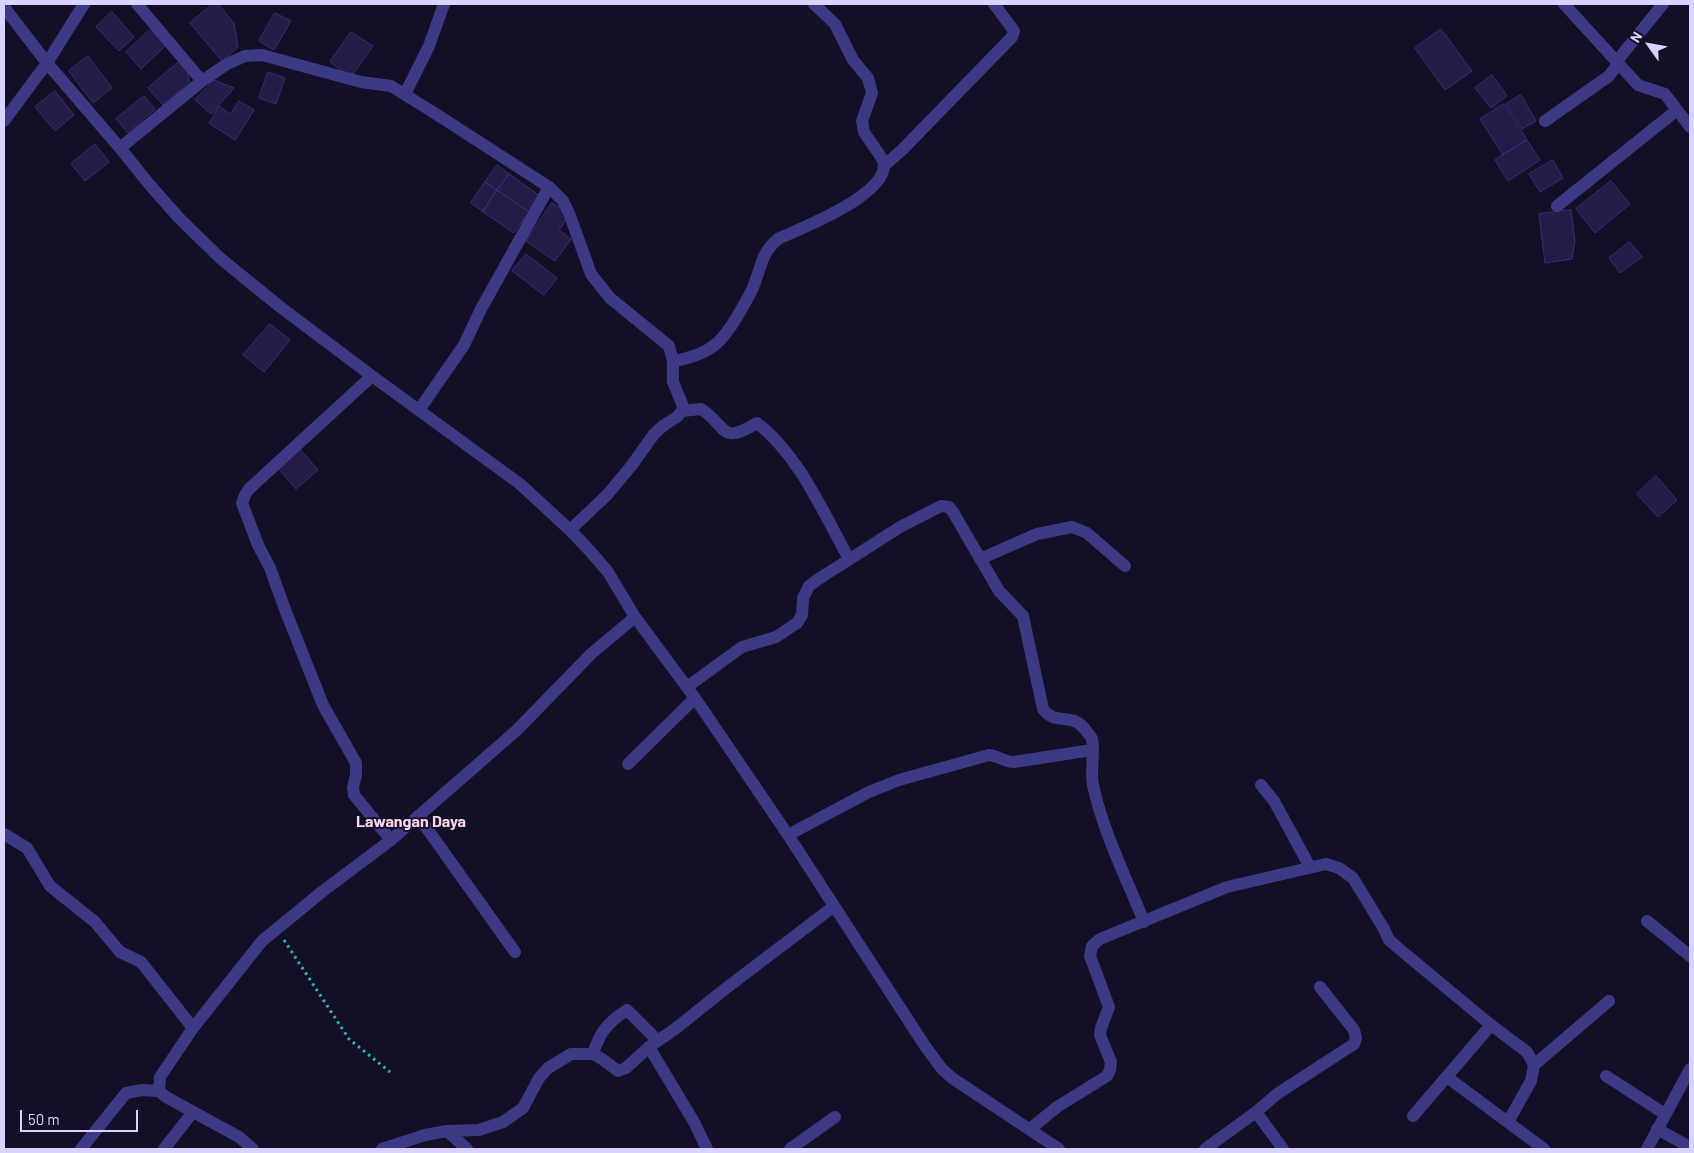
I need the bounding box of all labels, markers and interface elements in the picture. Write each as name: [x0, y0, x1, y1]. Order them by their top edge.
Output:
north arrow: [1624, 20, 1674, 70]
text: N: [1626, 28, 1646, 45]
district label: Lawangan Daya: [356, 812, 466, 832]
scale bar: [22, 1100, 140, 1132]
text: 50 m: [28, 1110, 60, 1128]

